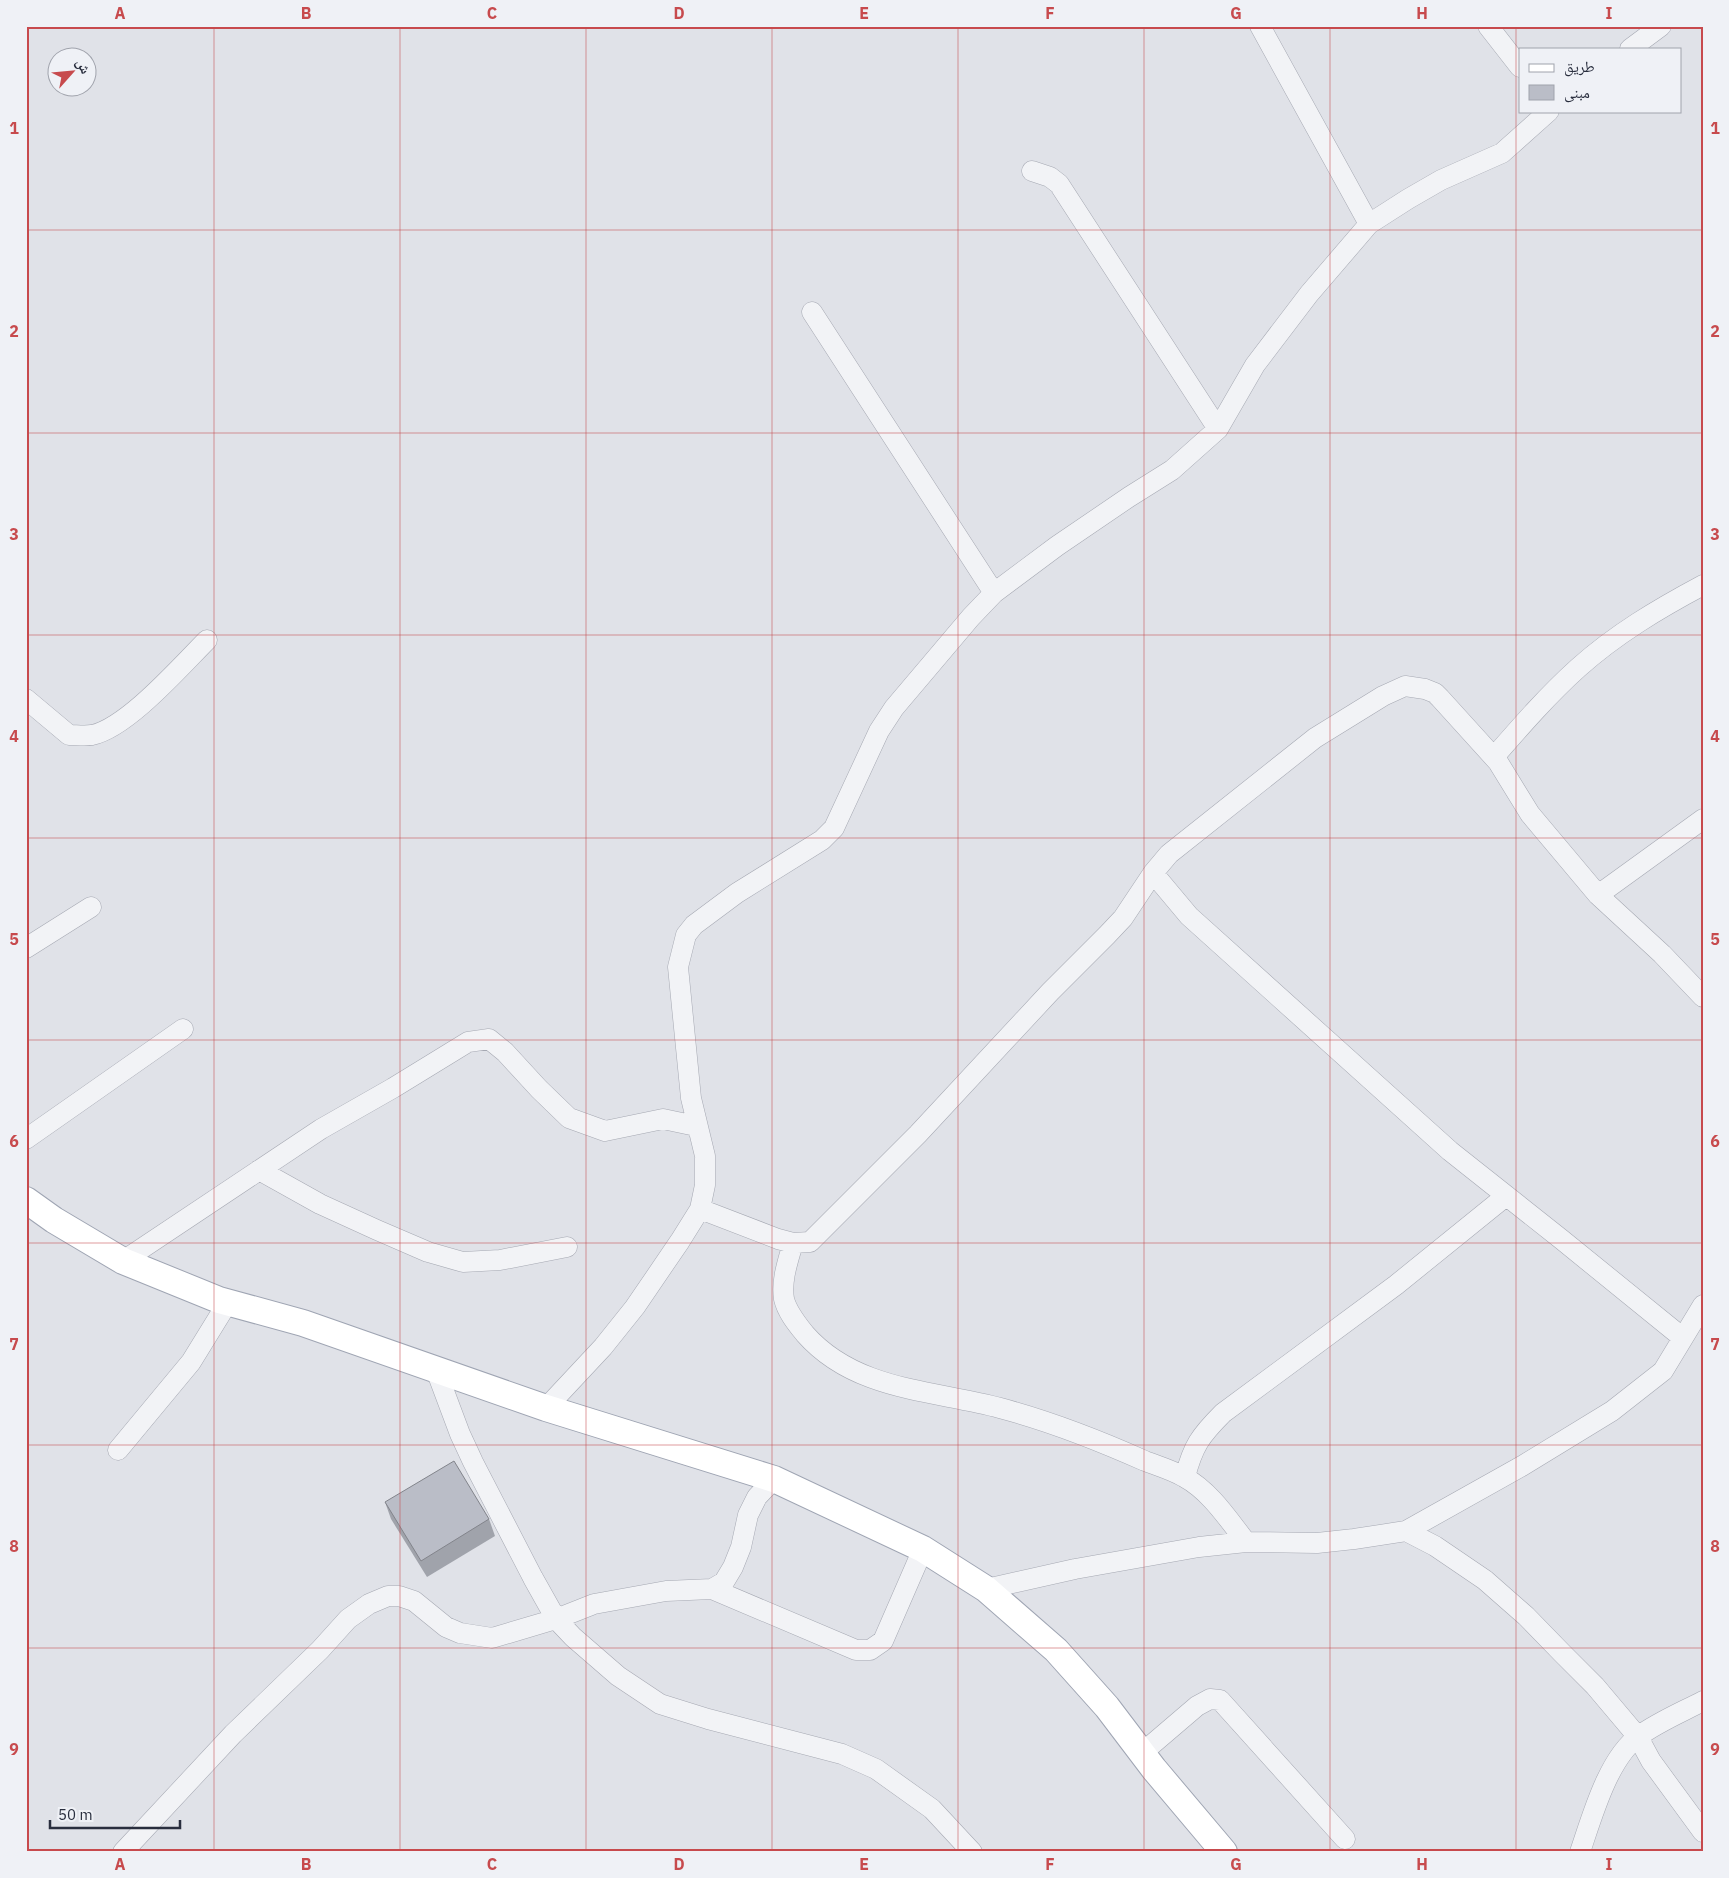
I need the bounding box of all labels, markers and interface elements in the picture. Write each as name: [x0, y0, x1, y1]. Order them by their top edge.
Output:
text: A: [115, 3, 126, 23]
text: B: [301, 3, 312, 23]
text: C: [487, 3, 497, 23]
text: D: [673, 3, 685, 23]
text: E: [859, 3, 869, 23]
text: F: [1045, 3, 1055, 23]
text: G: [1230, 3, 1242, 23]
text: H: [1416, 3, 1428, 23]
text: I: [1606, 3, 1613, 23]
north arrow: [48, 48, 98, 98]
legend: [1519, 48, 1682, 112]
text: ش: [72, 55, 95, 77]
text: طريق: [1564, 57, 1595, 77]
text: مبنى: [1564, 83, 1590, 103]
text: 1: [9, 118, 19, 138]
text: 1: [1710, 118, 1720, 138]
text: 2: [9, 321, 19, 341]
text: 2: [1710, 321, 1720, 341]
text: 3: [9, 524, 19, 544]
text: 3: [1710, 524, 1720, 544]
text: 4: [9, 726, 19, 746]
text: 4: [1710, 726, 1720, 746]
text: 5: [9, 929, 19, 949]
text: 5: [1710, 929, 1720, 949]
text: 6: [9, 1131, 19, 1151]
text: 6: [1710, 1131, 1720, 1151]
text: 7: [9, 1334, 19, 1354]
text: 7: [1710, 1334, 1720, 1354]
text: 8: [9, 1536, 19, 1556]
text: 8: [1710, 1536, 1720, 1556]
text: 9: [9, 1739, 19, 1759]
text: 9: [1710, 1739, 1720, 1759]
scale bar: [50, 1798, 180, 1830]
text: 50 m: [58, 1805, 93, 1824]
text: A: [115, 1854, 126, 1874]
text: B: [301, 1854, 312, 1874]
text: C: [487, 1854, 497, 1874]
text: D: [673, 1854, 685, 1874]
text: E: [859, 1854, 869, 1874]
text: F: [1045, 1854, 1055, 1874]
text: G: [1230, 1854, 1242, 1874]
text: H: [1416, 1854, 1428, 1874]
text: I: [1606, 1854, 1613, 1874]

